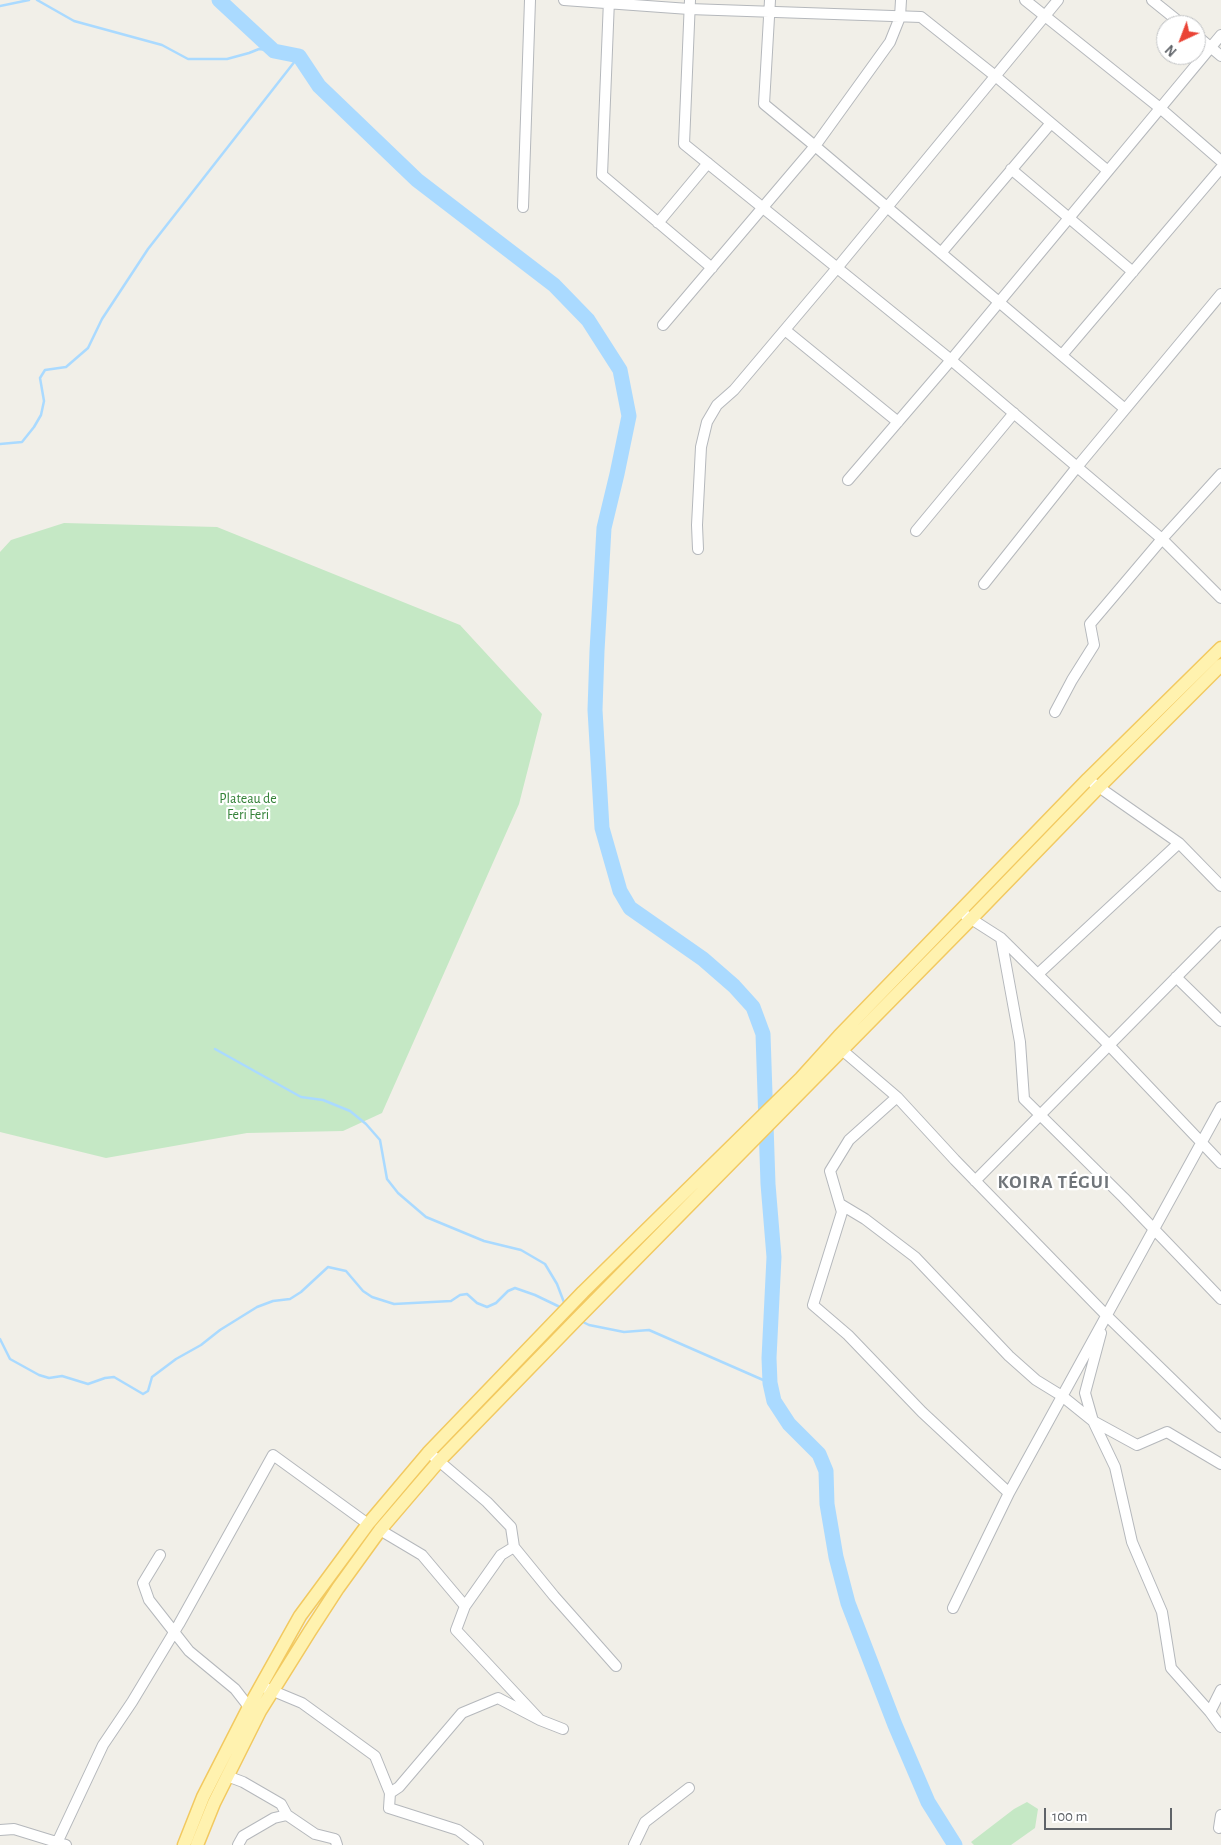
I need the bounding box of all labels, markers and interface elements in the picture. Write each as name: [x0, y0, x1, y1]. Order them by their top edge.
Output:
north arrow: [1156, 15, 1206, 65]
text: N: [1163, 42, 1180, 59]
park label: Plateau de Feri Feri: [219, 791, 277, 824]
district label: KOIRA TÉGUI: [996, 1171, 1112, 1193]
scale bar: [1046, 1798, 1174, 1830]
text: 100 m: [1052, 1809, 1087, 1824]

